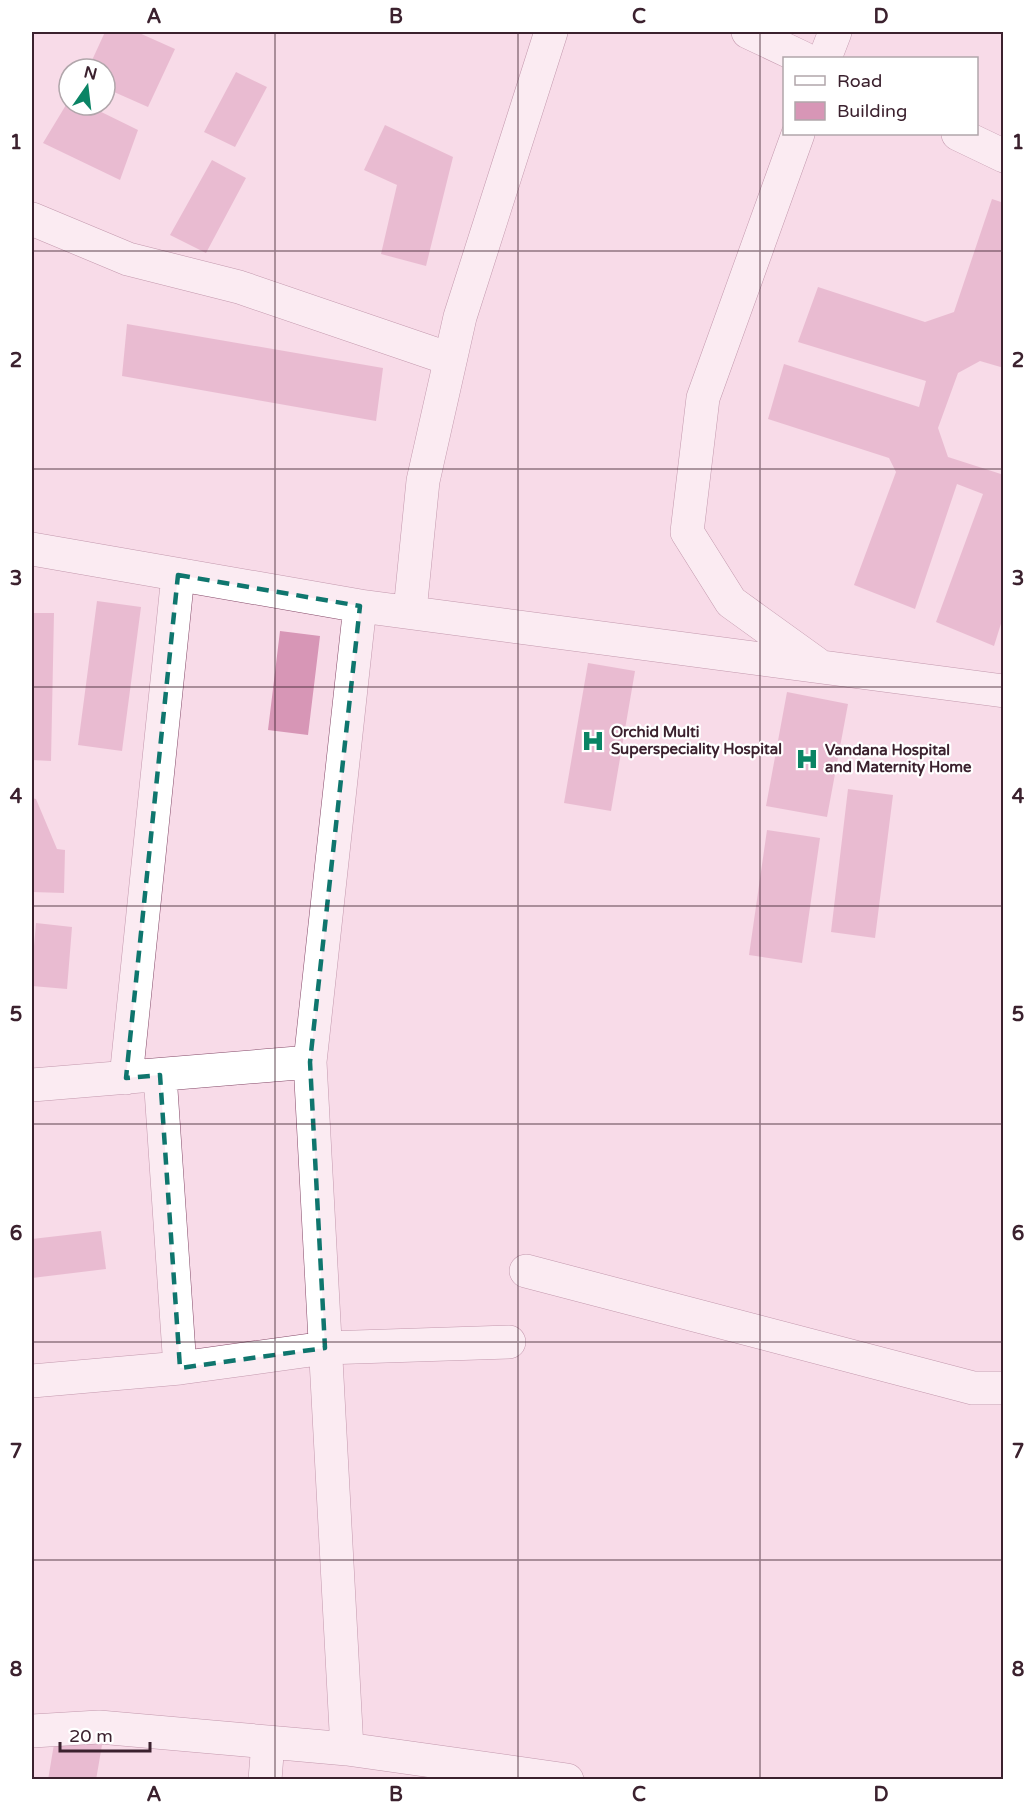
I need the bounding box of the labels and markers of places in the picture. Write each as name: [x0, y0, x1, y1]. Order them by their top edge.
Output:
place label: Orchid Multi Superspeciality Hospital: [611, 723, 782, 759]
hospital icon: Orchid Multi Superspeciality Hospital: [580, 728, 606, 754]
place label: Vandana Hospital and Maternity Home: [825, 741, 972, 777]
hospital icon: Vandana Hospital and Maternity Home: [794, 746, 820, 772]

